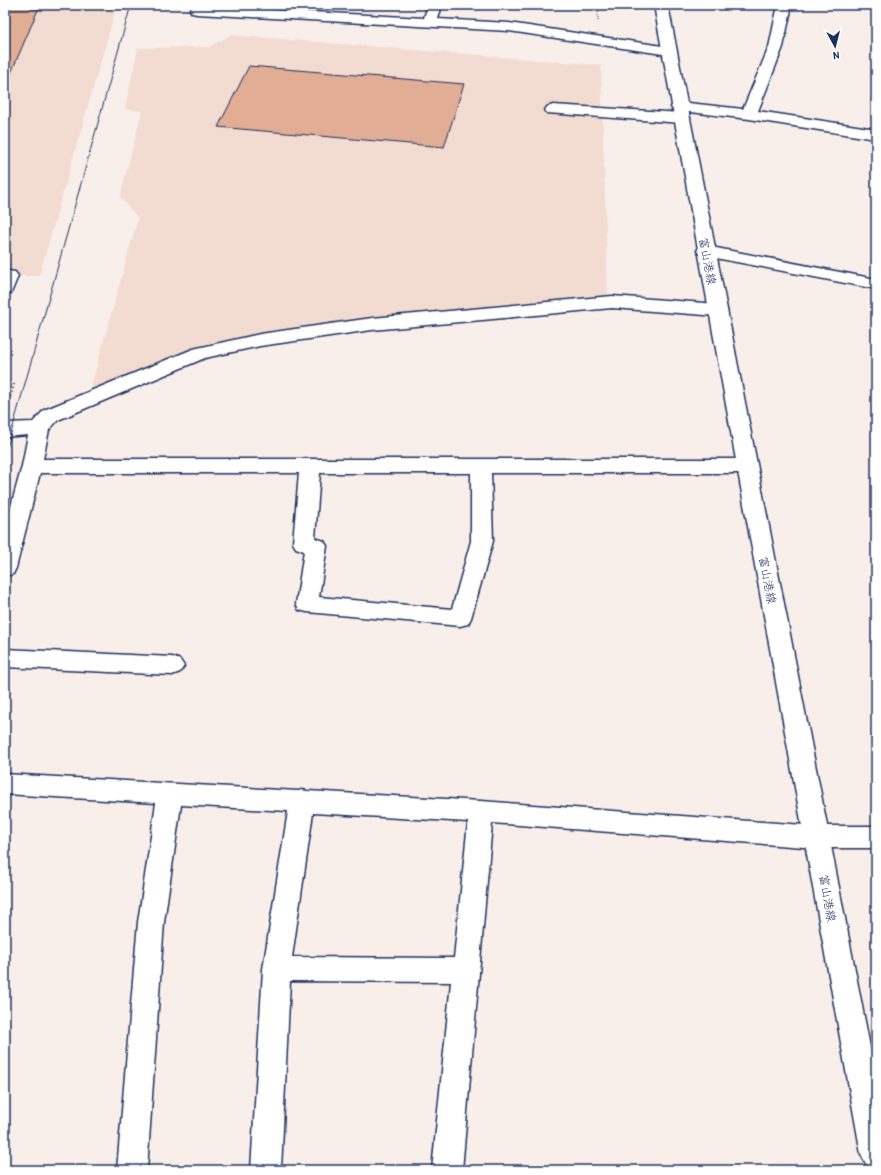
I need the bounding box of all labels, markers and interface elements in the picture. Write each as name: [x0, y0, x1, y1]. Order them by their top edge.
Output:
north arrow: [815, 26, 855, 66]
text: N: [832, 49, 840, 63]
street label: 富山港線: [695, 236, 721, 286]
street label: 富山港線: [755, 555, 781, 605]
street label: 富山港線: [815, 873, 841, 923]

